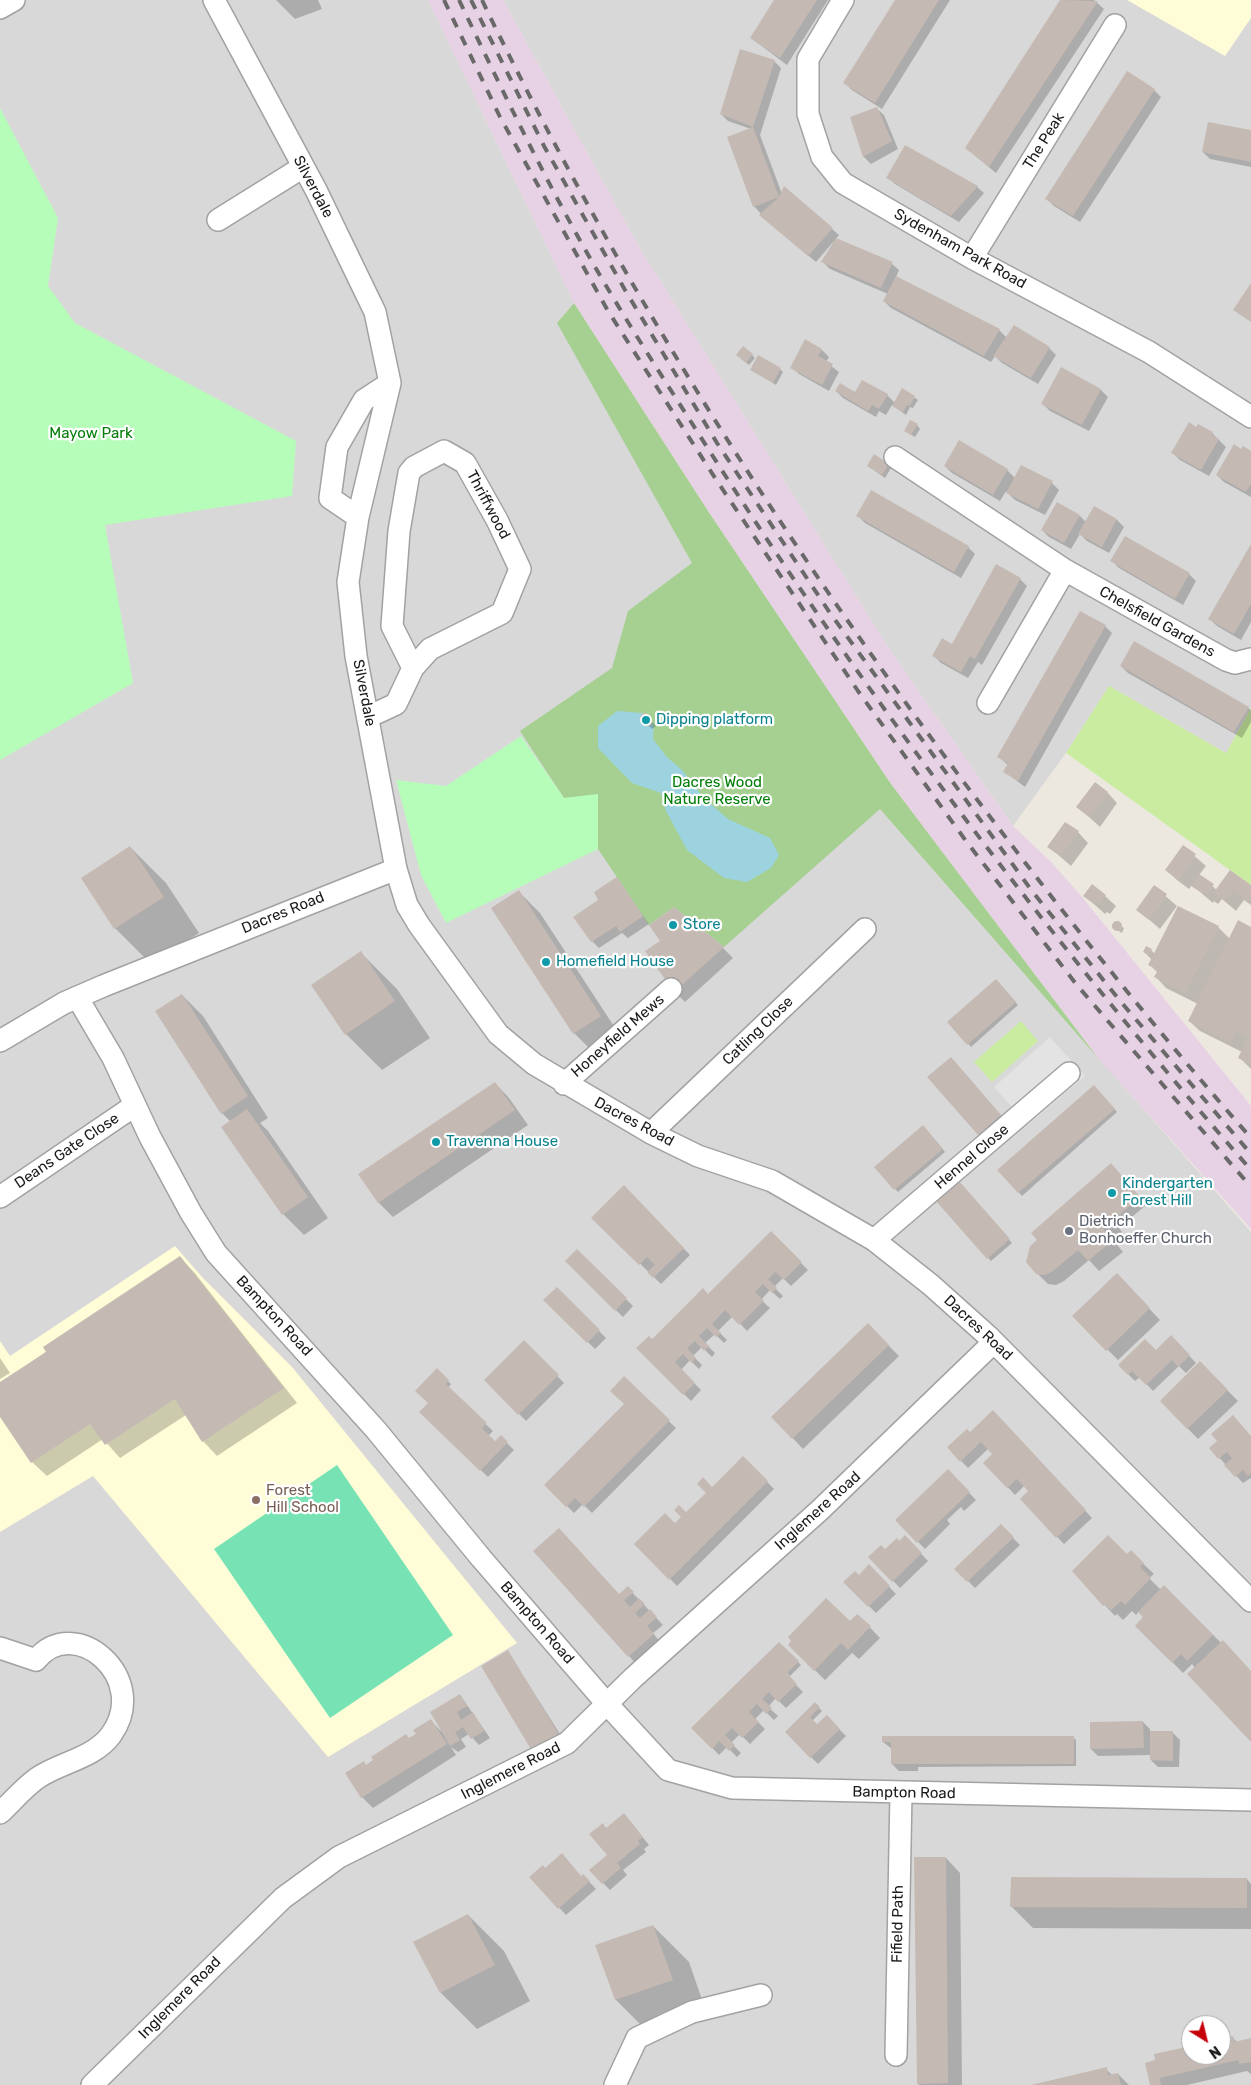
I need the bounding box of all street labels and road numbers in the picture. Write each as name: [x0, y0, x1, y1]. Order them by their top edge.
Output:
street label: The Peak: [1020, 109, 1068, 173]
street label: Silverdale: [289, 153, 337, 221]
street label: Sydenham Park Road: [891, 205, 1029, 293]
street label: Thriffwood: [462, 468, 514, 542]
street label: Chelsfield Gardens: [1096, 583, 1218, 661]
street label: Silverdale: [349, 658, 379, 728]
street label: Dacres Road: [239, 888, 327, 938]
street label: Honeyfield Mews: [568, 991, 668, 1081]
street label: Catling Close: [719, 993, 797, 1069]
street label: Dacres Road: [591, 1093, 677, 1151]
street label: Deans Gate Close: [11, 1109, 123, 1193]
street label: Hennel Close: [931, 1121, 1013, 1193]
street label: Bampton Road: [232, 1272, 316, 1360]
street label: Dacres Road: [940, 1292, 1016, 1364]
street label: Inglemere Road: [771, 1468, 865, 1554]
street label: Bampton Road: [496, 1578, 578, 1668]
street label: Inglemere Road: [458, 1738, 564, 1804]
street label: Bampton Road: [852, 1783, 956, 1803]
street label: Fifield Path: [888, 1885, 908, 1963]
street label: Inglemere Road: [135, 1953, 225, 2043]

